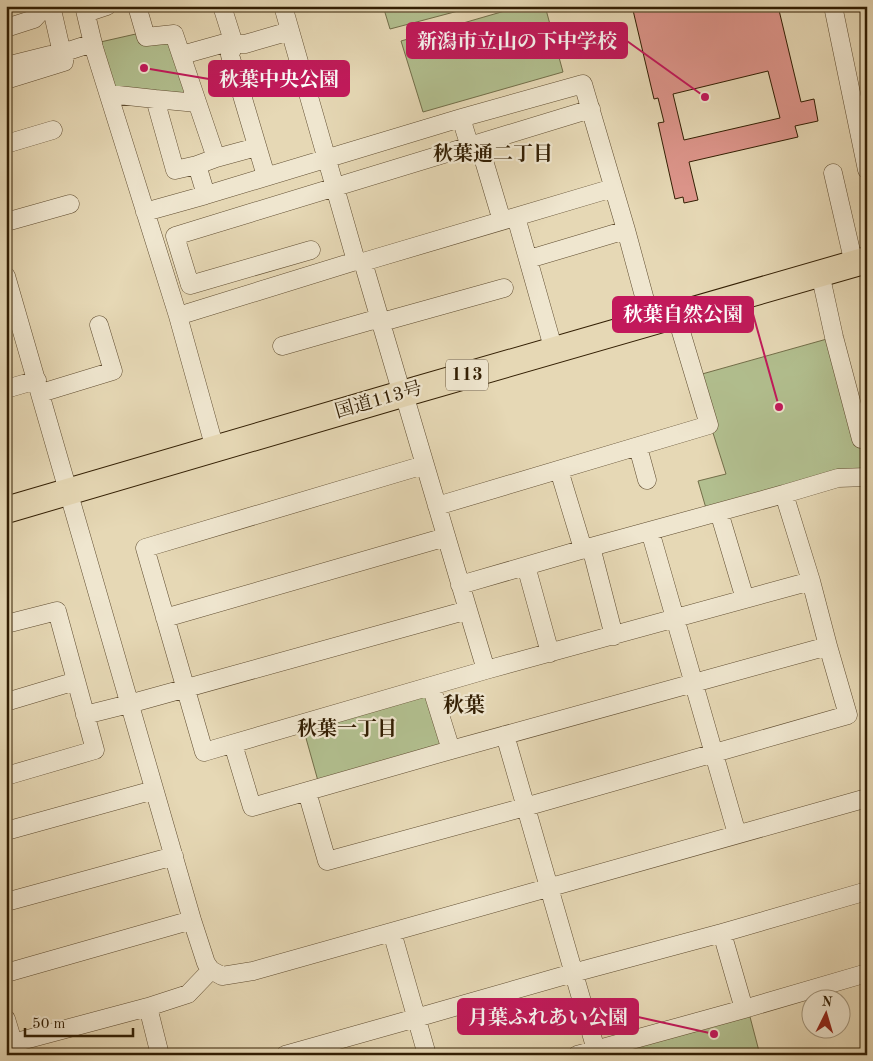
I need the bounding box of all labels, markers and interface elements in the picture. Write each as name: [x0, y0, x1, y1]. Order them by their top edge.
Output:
callout: 新潟市立山の下中学校: [407, 23, 627, 58]
text: 新潟市立山の下中学校: [417, 30, 617, 53]
callout: 秋葉中央公園: [209, 61, 349, 96]
text: 秋葉中央公園: [219, 69, 339, 91]
district label: 秋葉通二丁目: [433, 143, 553, 165]
callout: 秋葉自然公園: [613, 297, 753, 332]
text: 秋葉自然公園: [623, 303, 743, 326]
road number: 113: [446, 360, 488, 390]
street label: 国道113号: [333, 378, 425, 423]
district label: 秋葉: [443, 694, 485, 717]
district label: 秋葉一丁目: [297, 718, 397, 740]
north arrow: [800, 988, 850, 1038]
text: N: [821, 995, 833, 1010]
callout: 月葉ふれあい公園: [458, 999, 638, 1034]
scale bar: [25, 1006, 132, 1038]
text: 月葉ふれあい公園: [468, 1007, 628, 1029]
text: 50 m: [32, 1017, 66, 1032]

